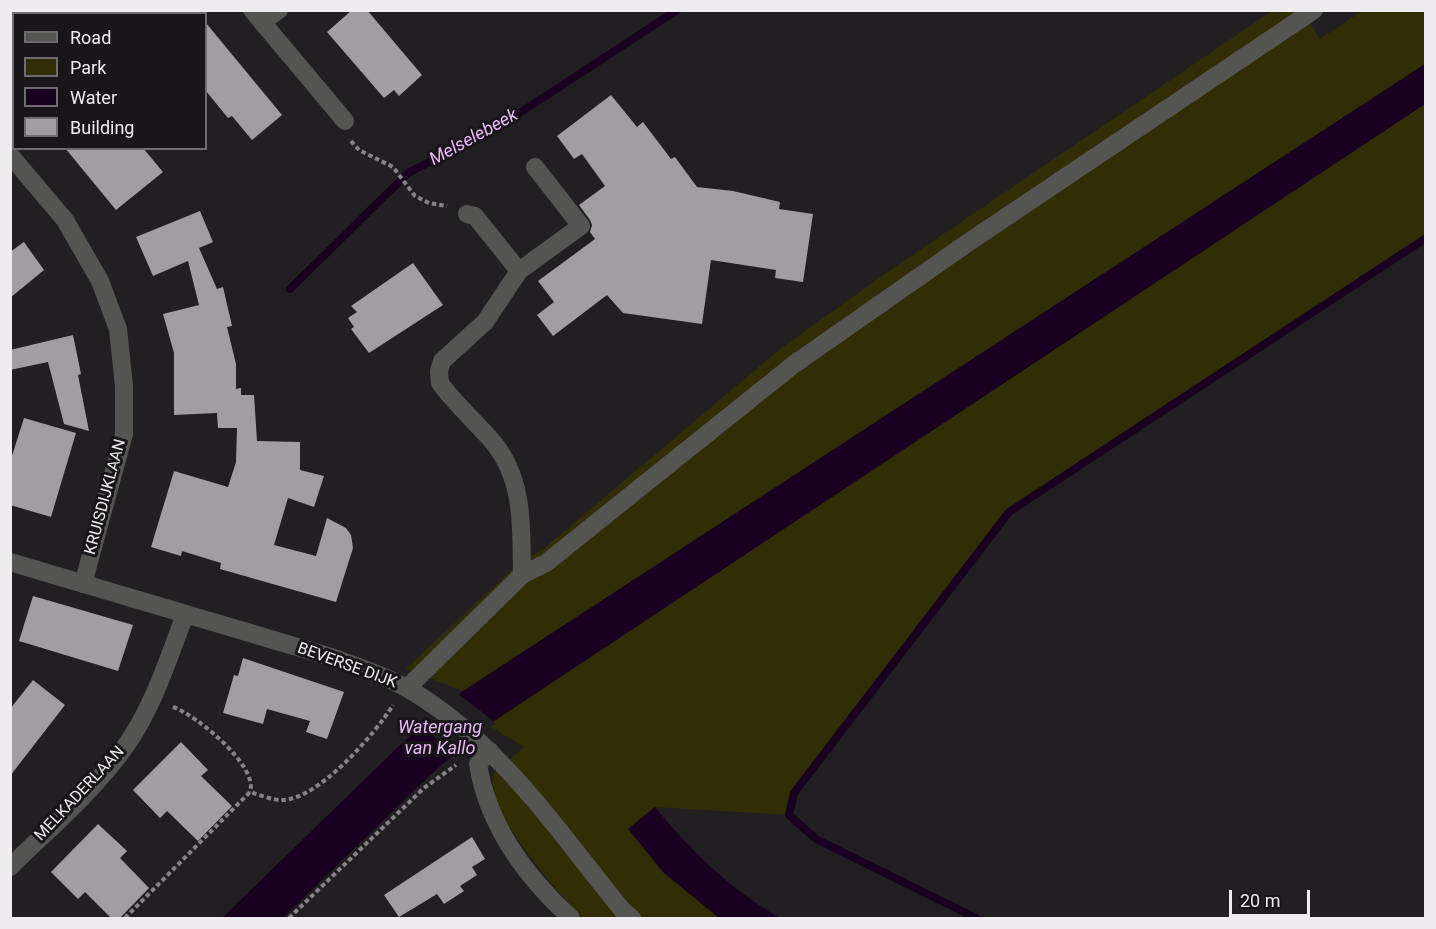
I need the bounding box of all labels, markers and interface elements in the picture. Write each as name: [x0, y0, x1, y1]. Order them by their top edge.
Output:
legend: [12, 12, 207, 150]
text: Road: [70, 27, 111, 48]
text: Park: [70, 57, 106, 78]
text: Water: [70, 87, 117, 108]
water label: Melselebeek: [426, 105, 522, 171]
text: Building: [70, 117, 134, 138]
street label: KRUISDIJKLAAN: [81, 437, 131, 557]
street label: BEVERSE DIJK: [295, 639, 399, 693]
water label: Watergang van Kallo: [398, 717, 482, 760]
street label: MELKADERLAAN: [31, 743, 129, 845]
scale bar: [1232, 878, 1313, 916]
text: 20 m: [1240, 890, 1280, 911]

